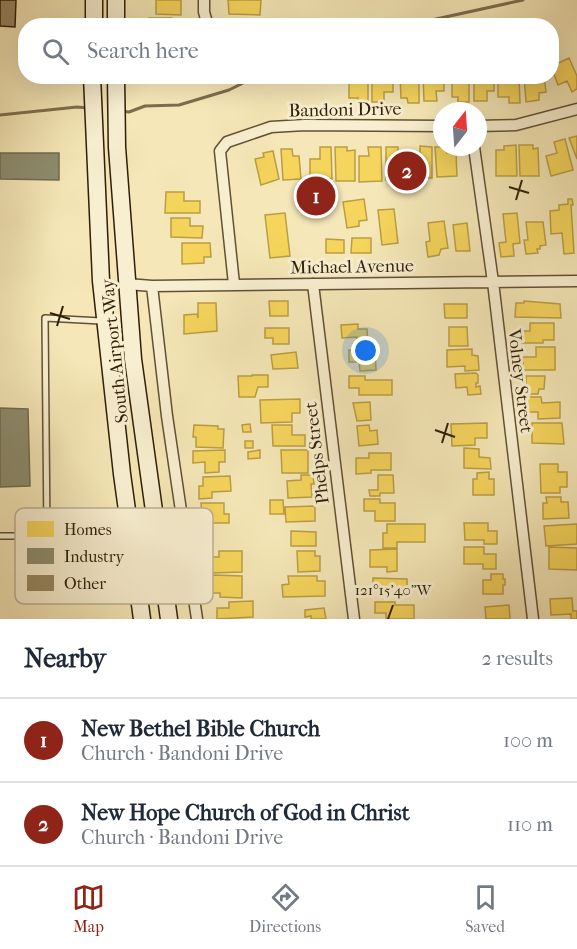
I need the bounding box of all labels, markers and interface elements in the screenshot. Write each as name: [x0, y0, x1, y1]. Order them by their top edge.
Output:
search box: [18, 18, 559, 84]
icon: search: [39, 35, 72, 68]
text: Search here: [87, 38, 199, 64]
street label: Bandoni Drive: [288, 99, 402, 121]
north arrow: [433, 102, 487, 156]
pin: 2: [388, 148, 426, 194]
pin: 1: [296, 174, 336, 218]
street label: Michael Avenue: [290, 255, 414, 279]
street label: South Airport Way: [97, 277, 133, 424]
street label: Volney Street: [503, 327, 537, 435]
your location: [351, 336, 380, 365]
street label: Phelps Street: [300, 400, 334, 505]
legend: [15, 508, 213, 604]
text: Homes: [64, 520, 112, 539]
text: Industry: [64, 547, 125, 566]
text: Other: [64, 574, 106, 593]
text: 121°15'40"W: [355, 581, 433, 599]
text: Nearby: [24, 643, 106, 674]
text: 2 results: [482, 647, 553, 670]
text: New Bethel Bible Church: [81, 716, 320, 742]
text: 1: [40, 729, 47, 752]
text: 100 m: [503, 729, 553, 752]
text: Church · Bandoni Drive: [81, 742, 283, 765]
text: New Hope Church of God in Christ: [81, 800, 410, 826]
text: 2: [38, 813, 49, 836]
text: 110 m: [507, 813, 553, 836]
text: Church · Bandoni Drive: [81, 826, 283, 849]
tab: Map: [72, 881, 105, 936]
tab: Directions: [249, 881, 321, 936]
tab: Saved: [465, 881, 505, 936]

